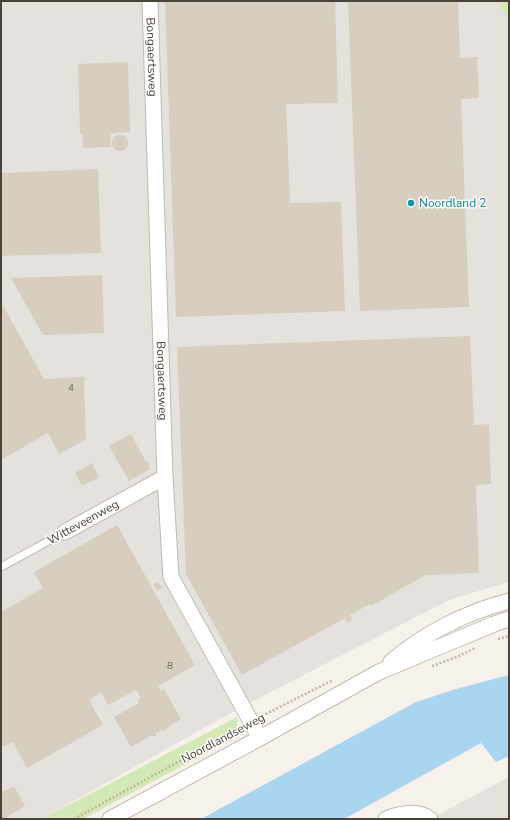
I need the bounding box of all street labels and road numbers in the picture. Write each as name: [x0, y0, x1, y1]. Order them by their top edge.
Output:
street label: Bongaertsweg: [143, 17, 161, 97]
street label: Bongaertsweg: [153, 341, 171, 421]
street label: Witteveenweg: [44, 496, 122, 548]
street label: Noordlandseweg: [178, 709, 268, 767]

